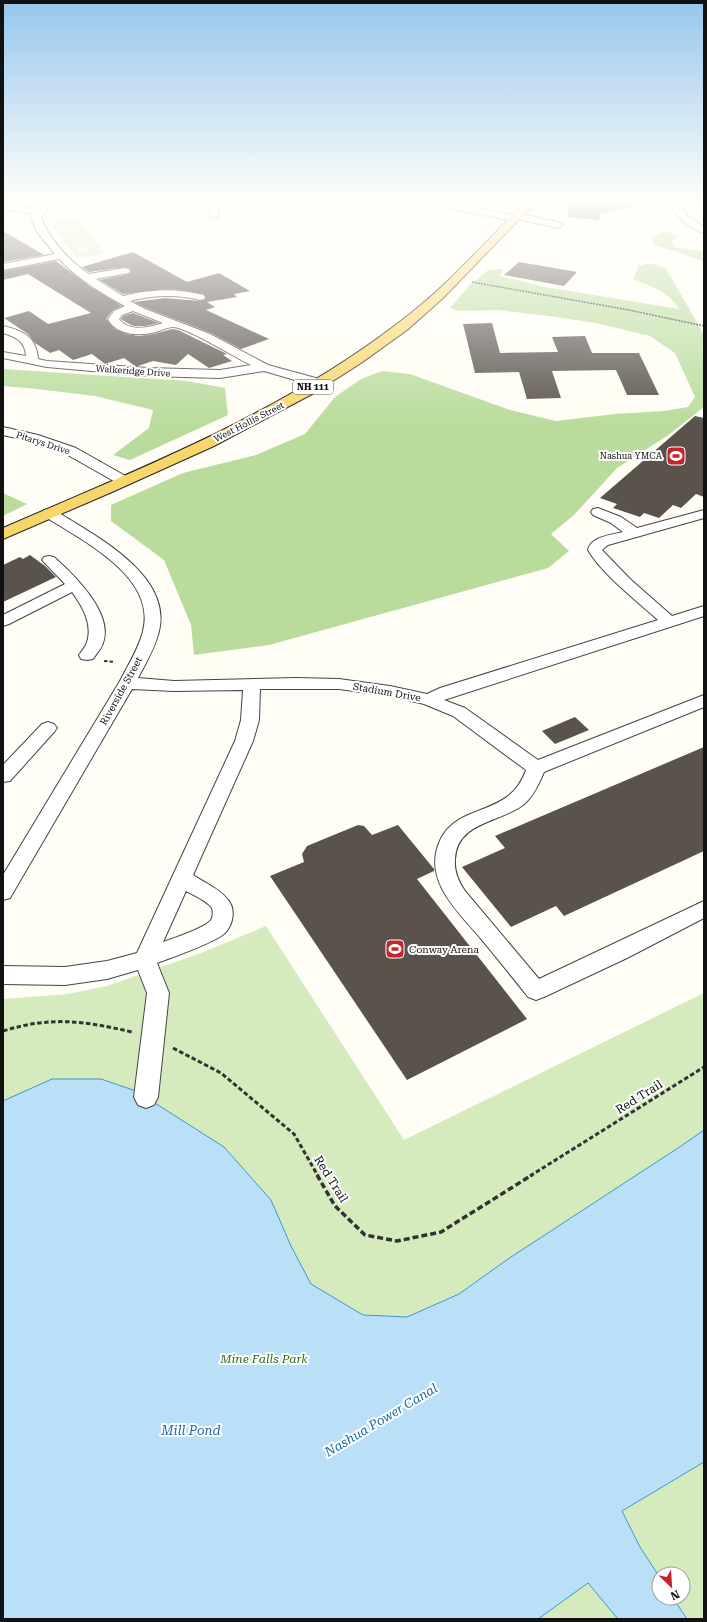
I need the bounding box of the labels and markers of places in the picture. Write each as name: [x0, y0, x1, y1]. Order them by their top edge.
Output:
sports icon: Nashua YMCA: [665, 445, 687, 467]
place label: Nashua YMCA: [600, 451, 663, 461]
sports icon: Conway Arena: [384, 938, 406, 960]
place label: Conway Arena: [409, 944, 479, 955]

